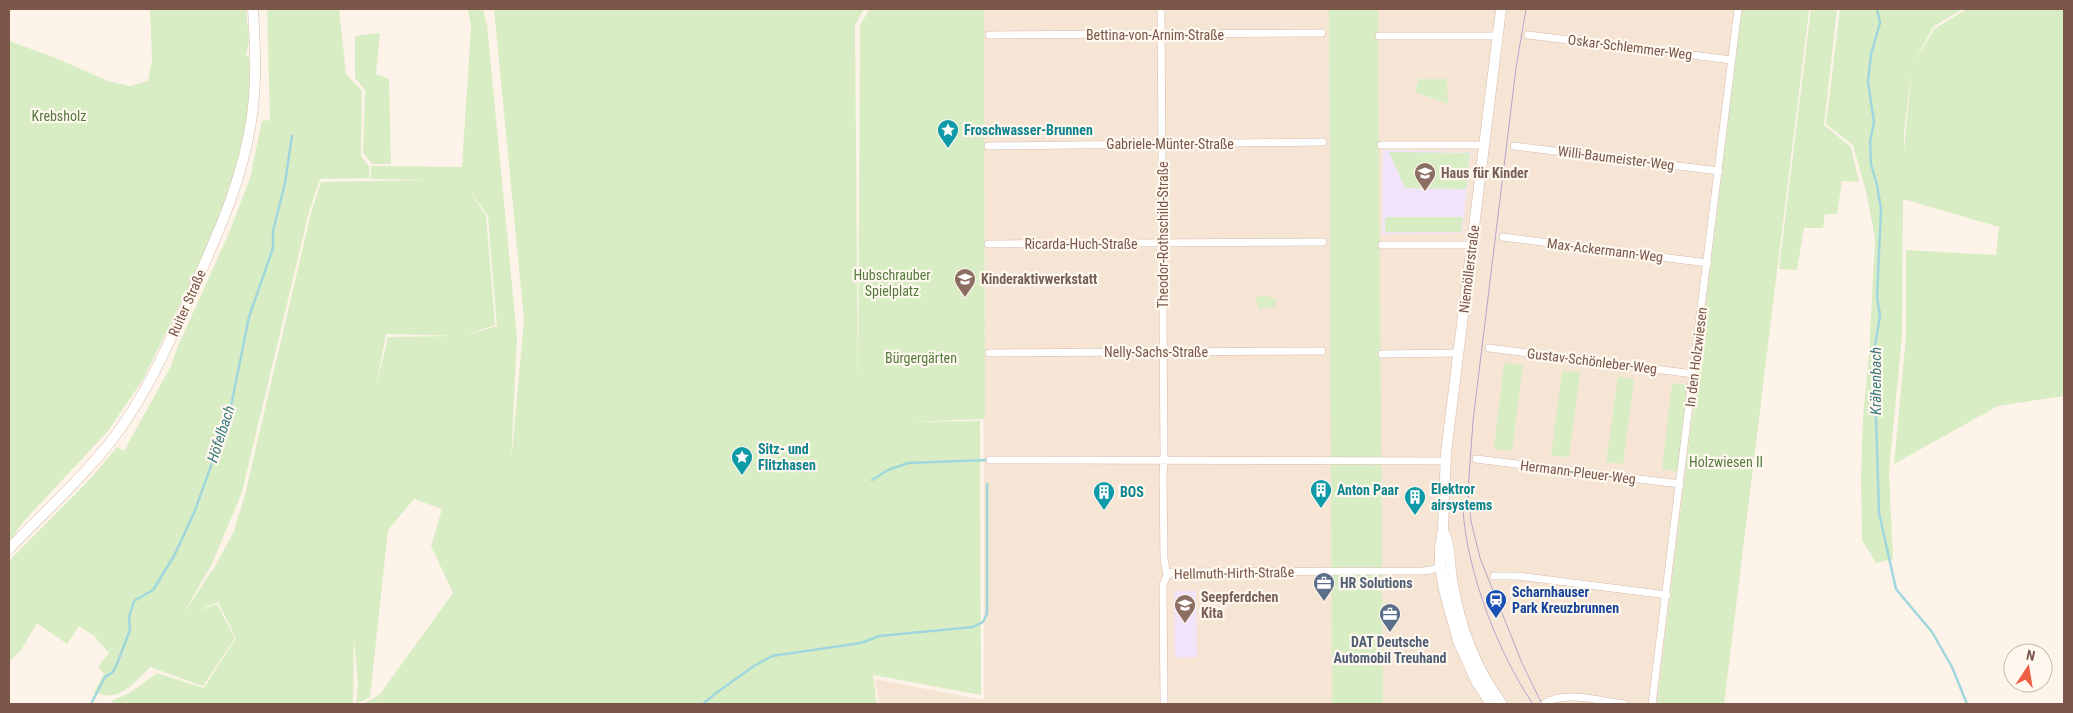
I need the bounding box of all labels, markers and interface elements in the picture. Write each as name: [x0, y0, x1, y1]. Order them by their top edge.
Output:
street label: Bettina-von-Arnim-Straße: [1086, 27, 1225, 43]
street label: Oskar-Schlemmer-Weg: [1567, 31, 1693, 63]
park label: Krebsholz: [32, 108, 86, 124]
place icon: Froschwasser-Brunnen: [936, 118, 960, 149]
place label: Froschwasser-Brunnen: [964, 122, 1093, 138]
street label: Gabriele-Münter-Straße: [1106, 136, 1234, 152]
street label: Willi-Baumeister-Weg: [1557, 143, 1675, 173]
street label: Theodor-Rothschild-Straße: [1155, 161, 1171, 309]
school or university icon: Haus für Kinder: [1413, 161, 1437, 192]
place label: Haus für Kinder: [1441, 165, 1529, 181]
street label: Niemöllerstraße: [1456, 224, 1482, 314]
street label: Max-Ackermann-Weg: [1546, 235, 1664, 265]
street label: Ricarda-Huch-Straße: [1024, 236, 1138, 252]
street label: Ruiter Straße: [165, 267, 209, 339]
park label: Hubschrauber Spielplatz: [853, 267, 931, 299]
school or university icon: Kinderaktivwerkstatt: [953, 267, 977, 298]
place label: Kinderaktivwerkstatt: [981, 271, 1097, 287]
street label: In den Holzwiesen: [1682, 306, 1710, 408]
street label: Nelly-Sachs-Straße: [1104, 344, 1208, 360]
street label: Gustav-Schönleber-Weg: [1526, 345, 1658, 377]
water label: Krähenbach: [1867, 347, 1885, 415]
park label: Bürgergärten: [885, 350, 957, 366]
water label: Höfelbach: [203, 403, 239, 465]
place label: Sitz- und Flitzhasen: [758, 441, 816, 473]
place icon: Sitz- und Flitzhasen: [730, 445, 754, 476]
park label: Holzwiesen II: [1689, 454, 1763, 470]
street label: Hermann-Pleuer-Weg: [1519, 457, 1637, 487]
building icon: Anton Paar: [1309, 478, 1333, 509]
building icon: BOS: [1092, 480, 1116, 511]
place label: Elektror airsystems: [1431, 481, 1492, 513]
place label: Anton Paar: [1337, 482, 1399, 498]
place label: BOS: [1120, 484, 1144, 500]
building icon: Elektror airsystems: [1403, 485, 1427, 516]
street label: Hellmuth-Hirth-Straße: [1174, 564, 1295, 582]
office icon: HR Solutions: [1312, 571, 1336, 602]
place label: HR Solutions: [1340, 575, 1413, 591]
place label: Scharnhauser Park Kreuzbrunnen: [1512, 584, 1619, 616]
station icon: Scharnhauser Park Kreuzbrunnen: [1484, 588, 1508, 619]
place label: Seepferdchen Kita: [1201, 589, 1278, 621]
school or university icon: Seepferdchen Kita: [1173, 593, 1197, 624]
office icon: DAT Deutsche Automobil Treuhand: [1378, 602, 1402, 633]
place label: DAT Deutsche Automobil Treuhand: [1334, 634, 1447, 666]
north arrow: [2003, 643, 2053, 693]
text: N: [2025, 647, 2037, 664]

